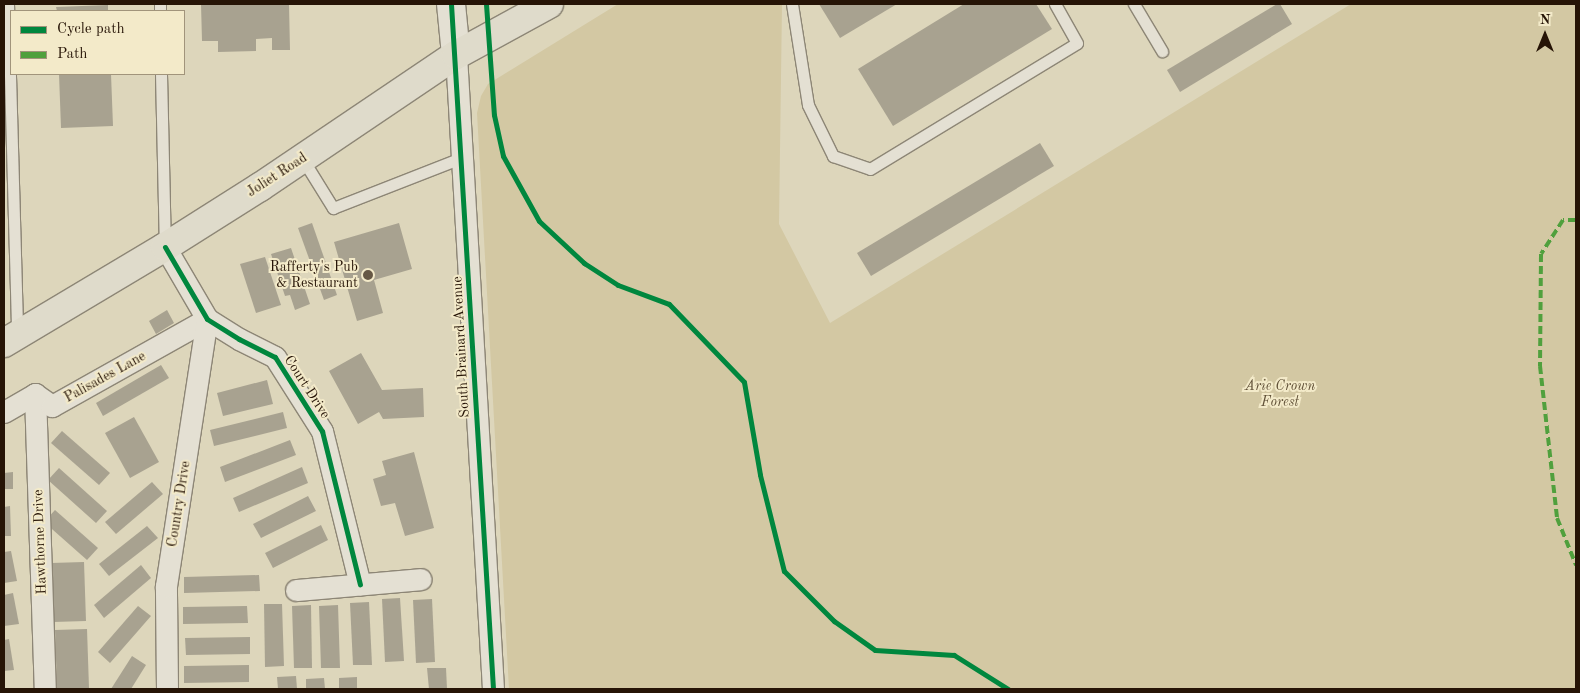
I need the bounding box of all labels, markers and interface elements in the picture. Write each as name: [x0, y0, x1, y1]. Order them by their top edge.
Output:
legend: [10, 10, 185, 75]
north arrow: [1520, 10, 1570, 60]
text: N: [1540, 13, 1550, 27]
text: Cycle path: [57, 22, 125, 37]
text: Path: [57, 47, 87, 62]
street label: Joliet Road: [244, 149, 310, 201]
place label: Rafferty's Pub & Restaurant: [270, 259, 358, 292]
marker: Rafferty's Pub & Restaurant: [362, 269, 374, 281]
street label: South Brainard Avenue: [449, 276, 473, 418]
street label: Palisades Lane: [61, 348, 149, 406]
street label: Court Drive: [280, 352, 334, 422]
park label: Arie Crown Forest: [1245, 378, 1315, 411]
street label: Country Drive: [164, 460, 194, 548]
street label: Hawthorne Drive: [30, 489, 50, 595]

